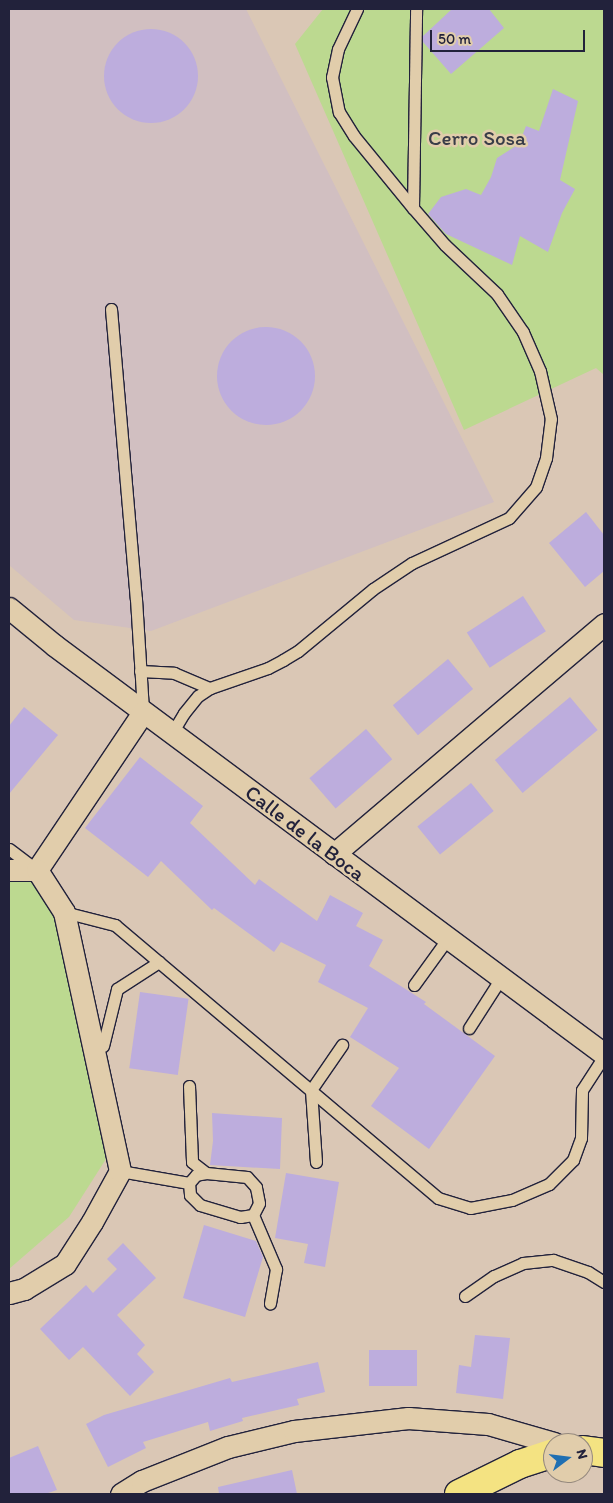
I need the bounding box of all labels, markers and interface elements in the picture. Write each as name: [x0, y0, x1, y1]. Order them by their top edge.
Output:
scale bar: [433, 20, 588, 52]
text: 50 m: [438, 30, 471, 48]
park label: Cerro Sosa: [428, 125, 526, 151]
street label: Calle de la Boca: [240, 780, 370, 886]
north arrow: [543, 1433, 593, 1483]
text: N: [573, 1447, 591, 1461]

